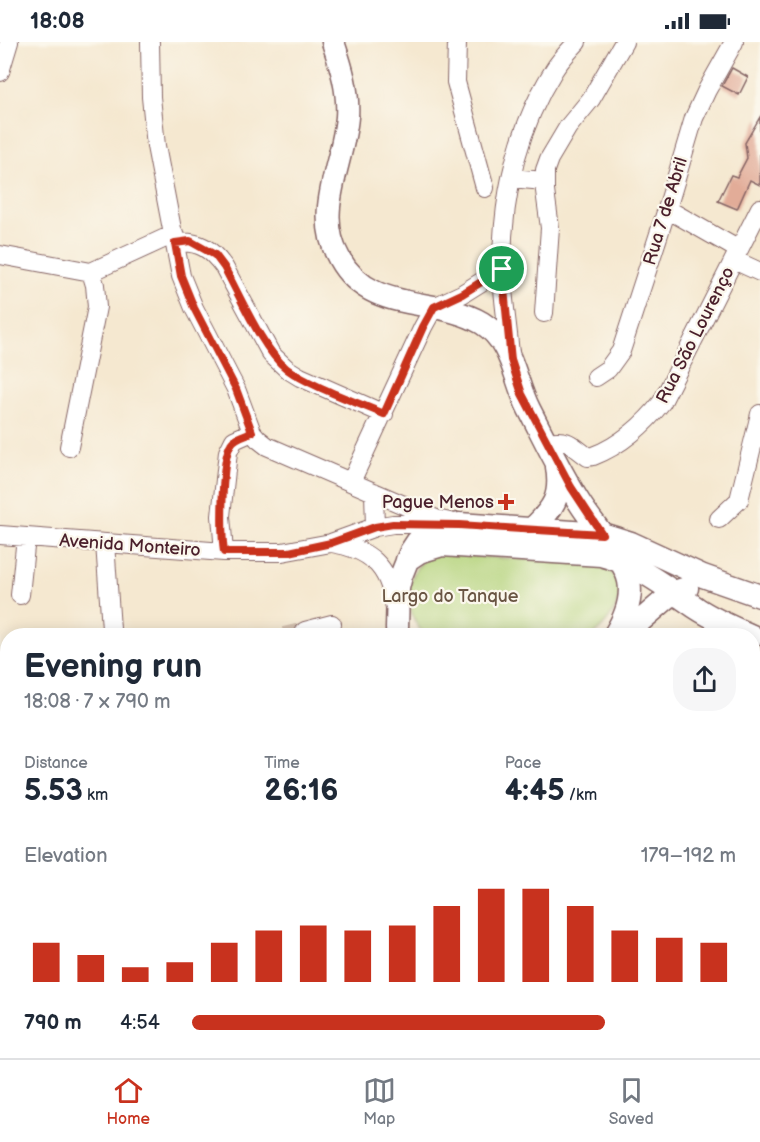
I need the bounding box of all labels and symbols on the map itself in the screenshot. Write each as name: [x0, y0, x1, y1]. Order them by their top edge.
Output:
street label: Rua 7 de Abril: [639, 155, 692, 268]
pin: [476, 243, 527, 294]
street label: Rua São Lourenço: [652, 263, 739, 407]
place label: Pague Menos: [382, 492, 494, 513]
marker: Pague Menos: [499, 495, 513, 509]
street label: Avenida Monteiro: [59, 530, 201, 561]
park label: Largo do Tanque: [382, 586, 519, 607]

